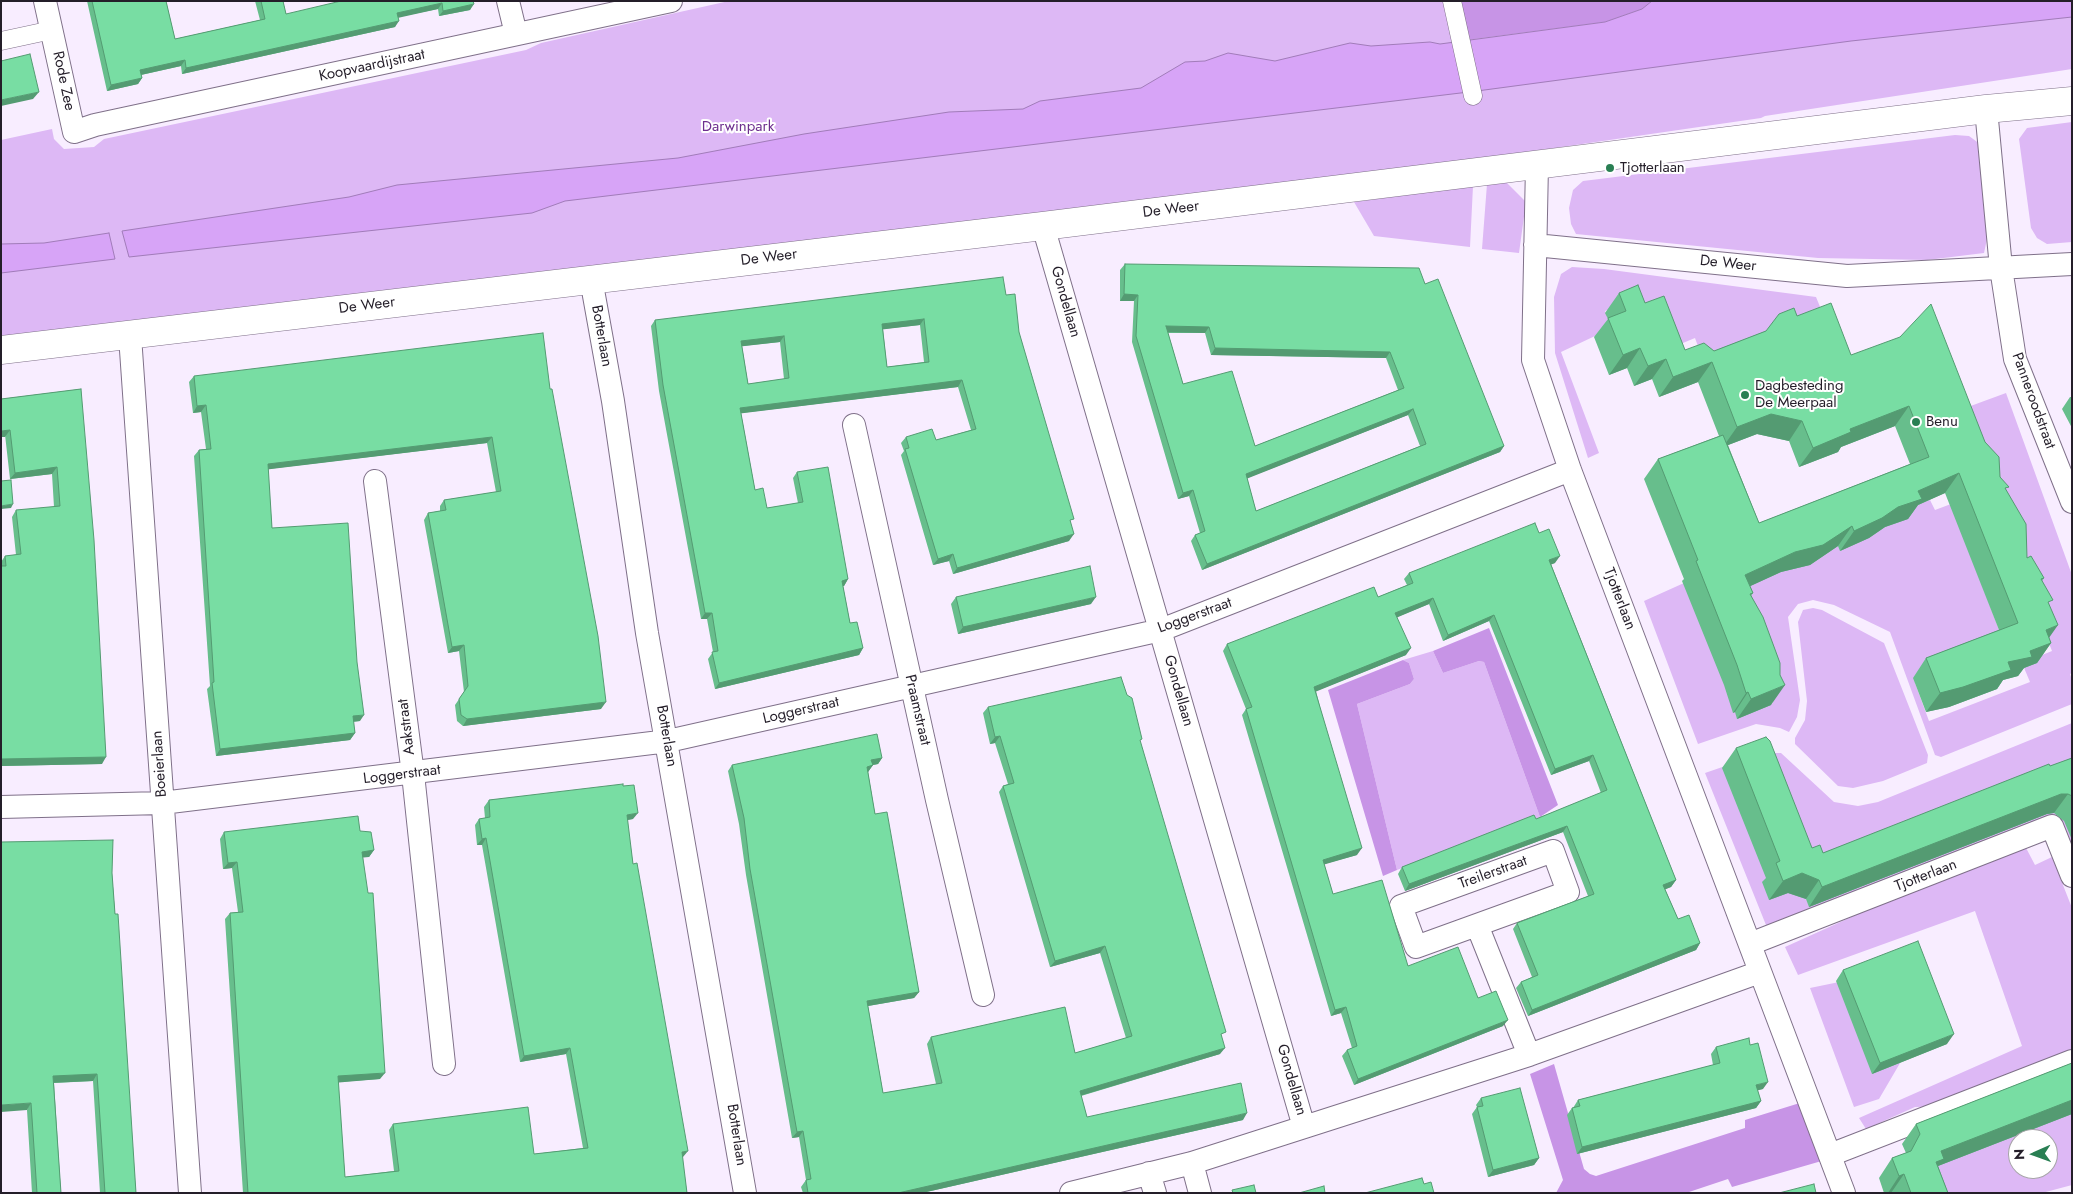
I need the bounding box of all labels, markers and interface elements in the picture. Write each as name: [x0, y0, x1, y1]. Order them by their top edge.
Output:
street label: Koopvaardijstraat: [317, 46, 427, 86]
street label: Rode Zee: [48, 50, 78, 112]
park label: Darwinpark: [702, 118, 774, 136]
place label: Tjotterlaan: [1620, 159, 1685, 177]
marker: Tjotterlaan: [1604, 162, 1616, 174]
street label: De Weer: [1142, 198, 1200, 222]
street label: De Weer: [740, 246, 798, 270]
street label: De Weer: [1699, 252, 1757, 276]
street label: Gondellaan: [1046, 264, 1084, 340]
street label: De Weer: [338, 294, 396, 318]
street label: Botterlaan: [587, 304, 615, 368]
street label: Panneroodstraat: [2007, 350, 2059, 452]
place label: Dagbesteding De Meerpaal: [1755, 377, 1843, 412]
marker: Dagbesteding De Meerpaal: [1739, 389, 1751, 401]
place label: Benu: [1926, 413, 1958, 431]
marker: Benu: [1910, 416, 1922, 428]
street label: Tjotterlaan: [1599, 566, 1639, 632]
street label: Loggerstraat: [1155, 594, 1235, 638]
street label: Gondellaan: [1159, 653, 1197, 729]
street label: Praamstraat: [900, 673, 934, 747]
street label: Loggerstraat: [761, 693, 841, 729]
street label: Aakstraat: [395, 698, 419, 756]
street label: Botterlaan: [652, 704, 680, 768]
street label: Boeierlaan: [149, 730, 171, 798]
street label: Loggerstraat: [362, 761, 442, 789]
street label: Treilerstraat: [1456, 852, 1530, 894]
street label: Tjotterlaan: [1893, 856, 1959, 896]
street label: Gondellaan: [1272, 1042, 1310, 1118]
street label: Botterlaan: [722, 1103, 750, 1167]
north arrow: [2008, 1129, 2058, 1179]
text: N: [2009, 1149, 2029, 1160]

